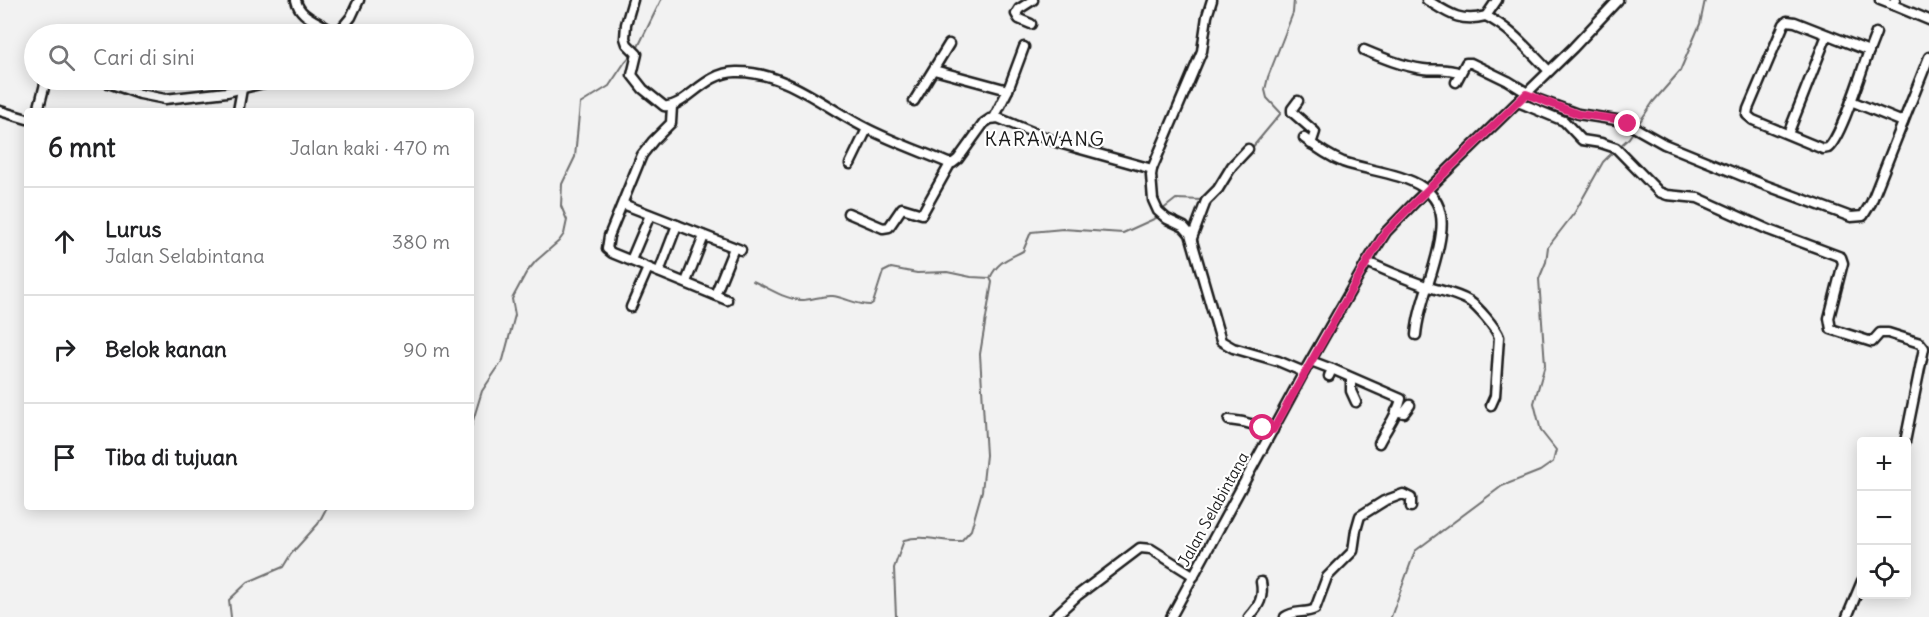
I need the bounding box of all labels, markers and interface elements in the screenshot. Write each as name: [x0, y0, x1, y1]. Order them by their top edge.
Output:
search box: [24, 24, 474, 90]
icon: search: [45, 41, 78, 74]
text: Cari di sini: [93, 43, 195, 71]
route end: [1614, 110, 1640, 136]
district label: KARAWANG: [984, 126, 1106, 151]
text: 6 mnt: [48, 131, 116, 164]
text: Jalan kaki · 470 m: [289, 135, 450, 160]
text: Lurus: [105, 215, 161, 243]
icon: ahead: [48, 225, 81, 258]
text: 380 m: [392, 229, 450, 254]
text: Jalan Selabintana: [105, 243, 265, 268]
icon: right: [48, 333, 81, 366]
text: Belok kanan: [105, 335, 227, 363]
text: 90 m: [403, 337, 450, 362]
route start: [1249, 414, 1275, 440]
map controls: [1857, 437, 1911, 599]
button: +: [1857, 437, 1911, 491]
icon: arrive: [48, 441, 81, 474]
text: Tiba di tujuan: [105, 443, 238, 471]
street label: Jalan Selabintana: [1173, 448, 1253, 570]
button: −: [1857, 491, 1911, 545]
button: locate: [1857, 545, 1911, 599]

